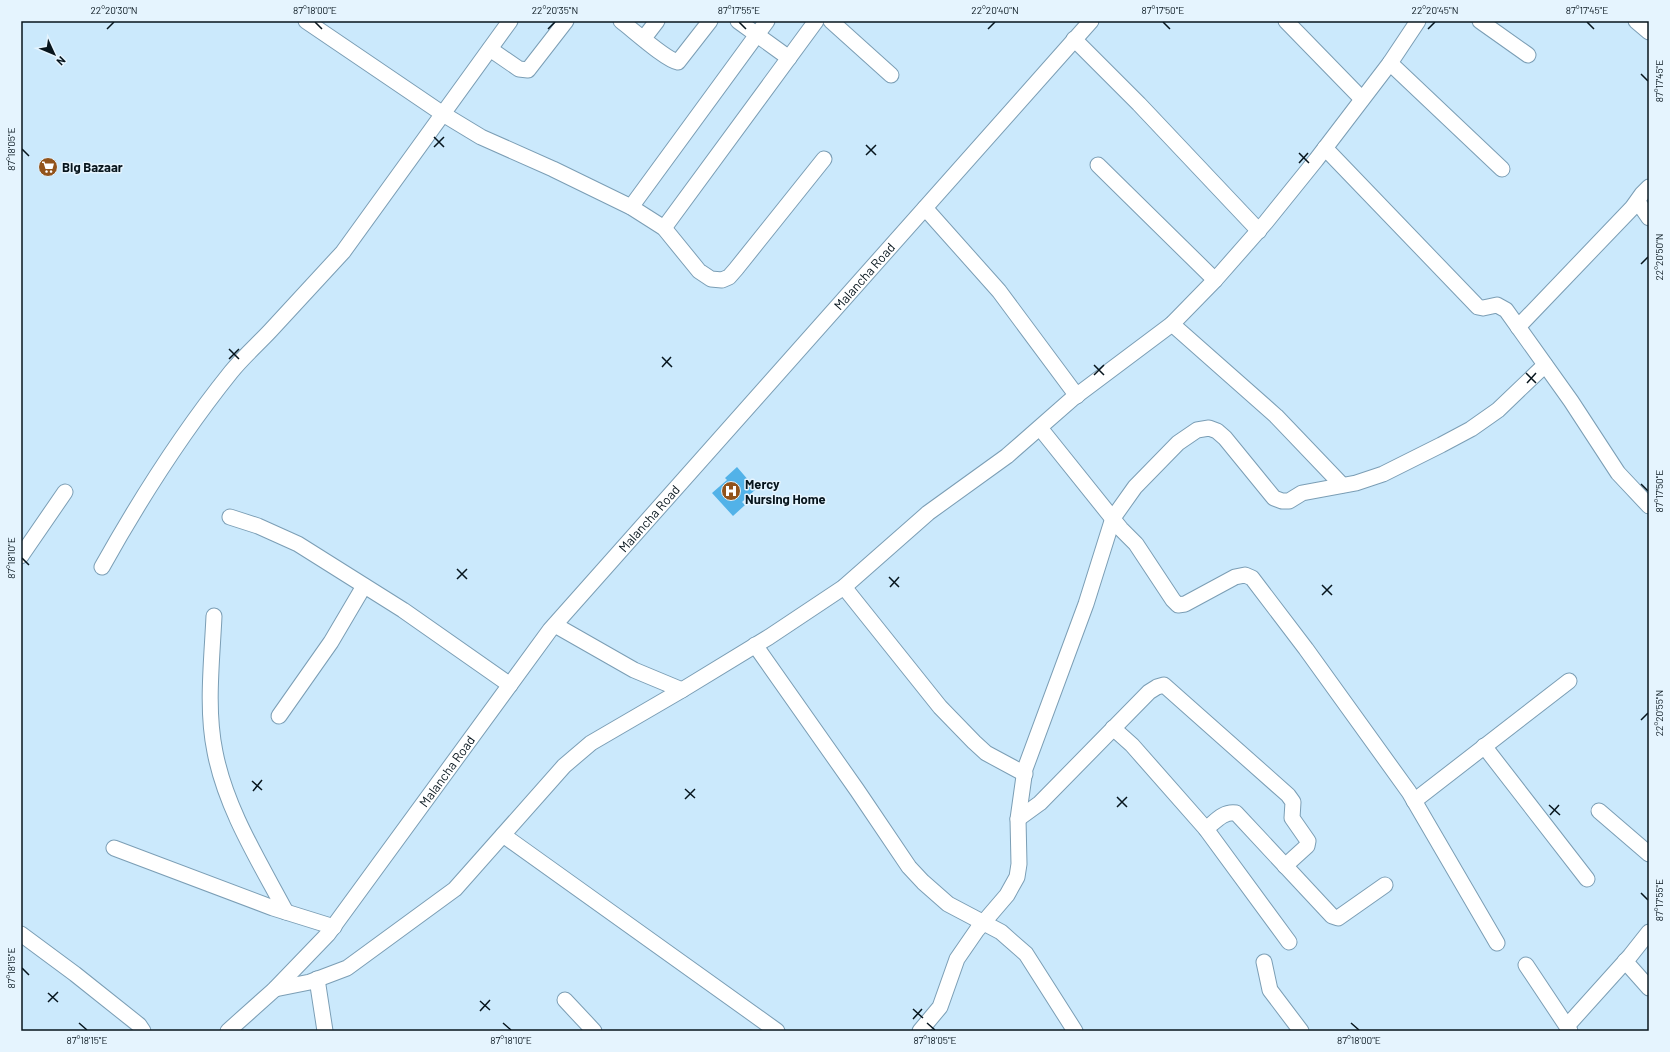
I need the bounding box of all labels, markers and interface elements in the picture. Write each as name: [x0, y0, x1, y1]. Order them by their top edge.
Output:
text: 22°20'30"N: [90, 4, 138, 16]
text: 87°18'00"E: [293, 4, 337, 16]
text: 22°20'35"N: [532, 4, 578, 16]
text: 87°17'55"E: [718, 4, 760, 16]
text: 22°20'40"N: [971, 4, 1019, 16]
text: 87°17'50"E: [1142, 4, 1184, 16]
text: 22°20'45"N: [1412, 4, 1458, 16]
text: 87°17'45"E: [1566, 4, 1608, 16]
north arrow: [34, 34, 74, 74]
text: N: [54, 54, 69, 68]
text: 87°17'45"E: [1653, 60, 1665, 102]
text: 87°18'05"E: [5, 127, 17, 171]
supermarket icon: Big Bazaar: [37, 156, 59, 178]
place label: Big Bazaar: [62, 159, 123, 175]
text: 22°20'50"N: [1653, 233, 1665, 281]
street label: Malancha Road: [830, 239, 898, 313]
text: 87°17'50"E: [1653, 470, 1665, 512]
place label: Mercy Nursing Home: [745, 476, 826, 507]
hospital icon: Mercy Nursing Home: [720, 480, 742, 502]
street label: Malancha Road: [615, 482, 683, 555]
text: 87°18'10"E: [5, 537, 17, 579]
text: 22°20'55"N: [1653, 690, 1665, 736]
street label: Malancha Road: [416, 732, 478, 810]
text: 87°17'55"E: [1653, 879, 1665, 921]
text: 87°18'15"E: [5, 947, 17, 989]
text: 87°18'15"E: [66, 1034, 108, 1046]
text: 87°18'10"E: [490, 1034, 532, 1046]
text: 87°18'05"E: [913, 1034, 957, 1046]
text: 87°18'00"E: [1337, 1034, 1381, 1046]

